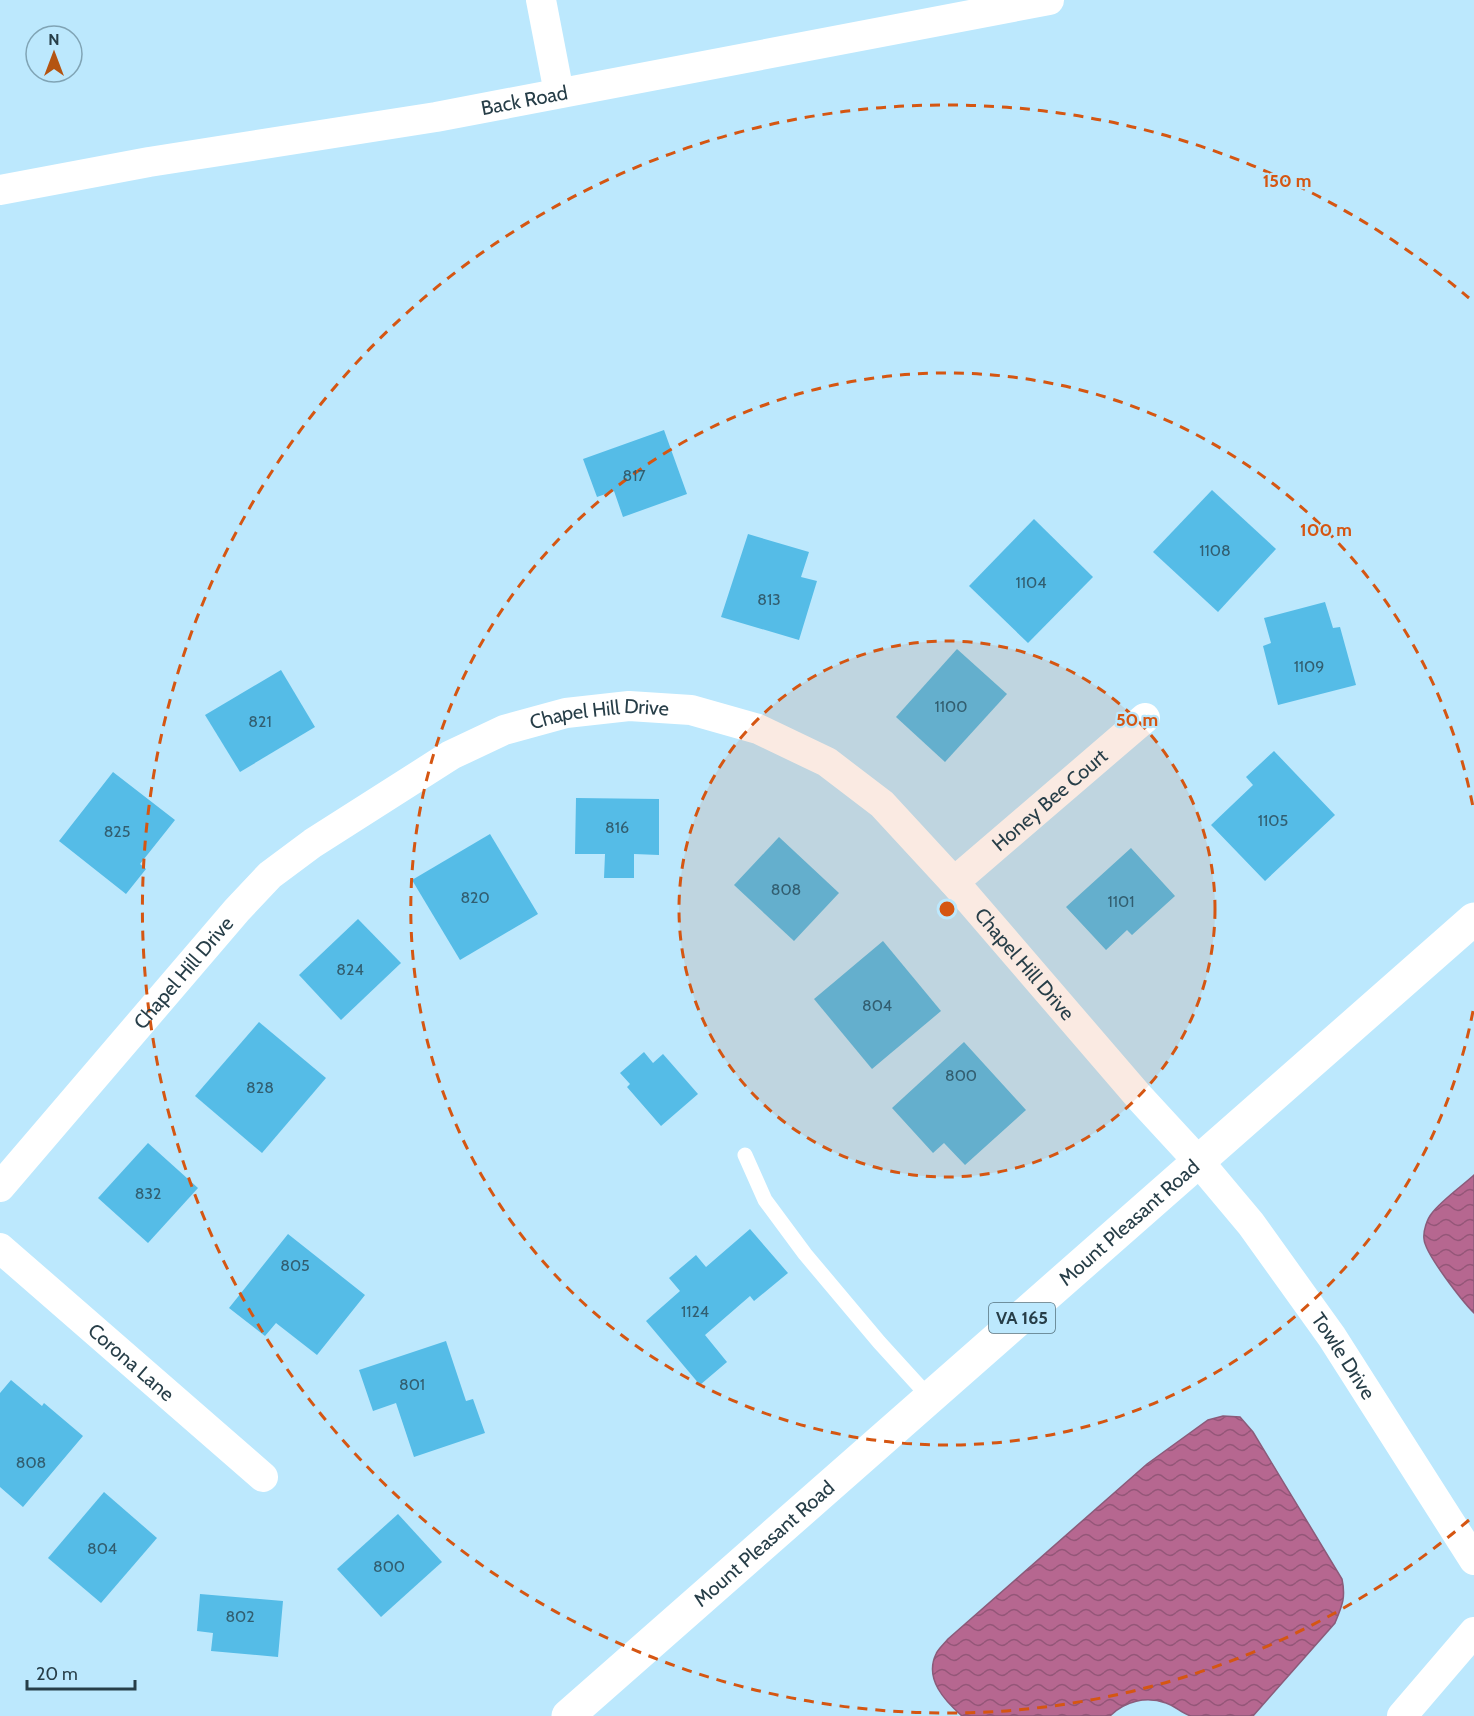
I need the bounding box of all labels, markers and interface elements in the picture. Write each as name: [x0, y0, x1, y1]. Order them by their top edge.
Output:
north arrow: [24, 24, 84, 84]
text: N: [48, 30, 60, 49]
street label: Back Road: [479, 80, 570, 120]
text: 150 m: [1263, 170, 1311, 192]
house number: 817: [623, 466, 645, 485]
text: 100 m: [1300, 519, 1352, 541]
house number: 1108: [1199, 541, 1231, 560]
house number: 1104: [1016, 573, 1046, 592]
house number: 813: [757, 590, 781, 609]
house number: 1109: [1294, 657, 1324, 676]
street label: Chapel Hill Drive: [527, 694, 670, 734]
house number: 1100: [935, 697, 967, 716]
text: 50 m: [1116, 709, 1158, 731]
house number: 821: [248, 712, 272, 731]
street label: Honey Bee Court: [987, 744, 1112, 856]
house number: 1105: [1258, 811, 1288, 830]
house number: 816: [605, 818, 629, 837]
house number: 825: [104, 822, 130, 841]
house number: 808: [771, 880, 801, 899]
house number: 820: [460, 888, 490, 907]
house number: 1101: [1108, 892, 1134, 911]
centre of rings: [937, 899, 957, 919]
street label: Chapel Hill Drive: [970, 903, 1080, 1025]
street label: Chapel Hill Drive: [129, 912, 238, 1034]
house number: 824: [336, 960, 364, 979]
house number: 804: [862, 996, 892, 1015]
house number: 800: [945, 1066, 977, 1085]
house number: 828: [246, 1078, 274, 1097]
street label: Mount Pleasant Road: [1054, 1154, 1204, 1291]
house number: 832: [135, 1184, 161, 1203]
house number: 805: [280, 1256, 310, 1275]
house number: 1124: [681, 1302, 709, 1321]
road number: VA 165: [989, 1303, 1055, 1333]
street label: Towle Drive: [1306, 1308, 1381, 1404]
street label: Corona Lane: [83, 1318, 179, 1406]
house number: 801: [399, 1375, 425, 1394]
house number: 808: [16, 1453, 46, 1472]
street label: Mount Pleasant Road: [689, 1475, 839, 1612]
house number: 804: [87, 1539, 117, 1558]
house number: 800: [373, 1557, 405, 1576]
house number: 802: [225, 1607, 255, 1626]
scale bar: [27, 1653, 135, 1691]
text: 20 m: [36, 1663, 78, 1685]

